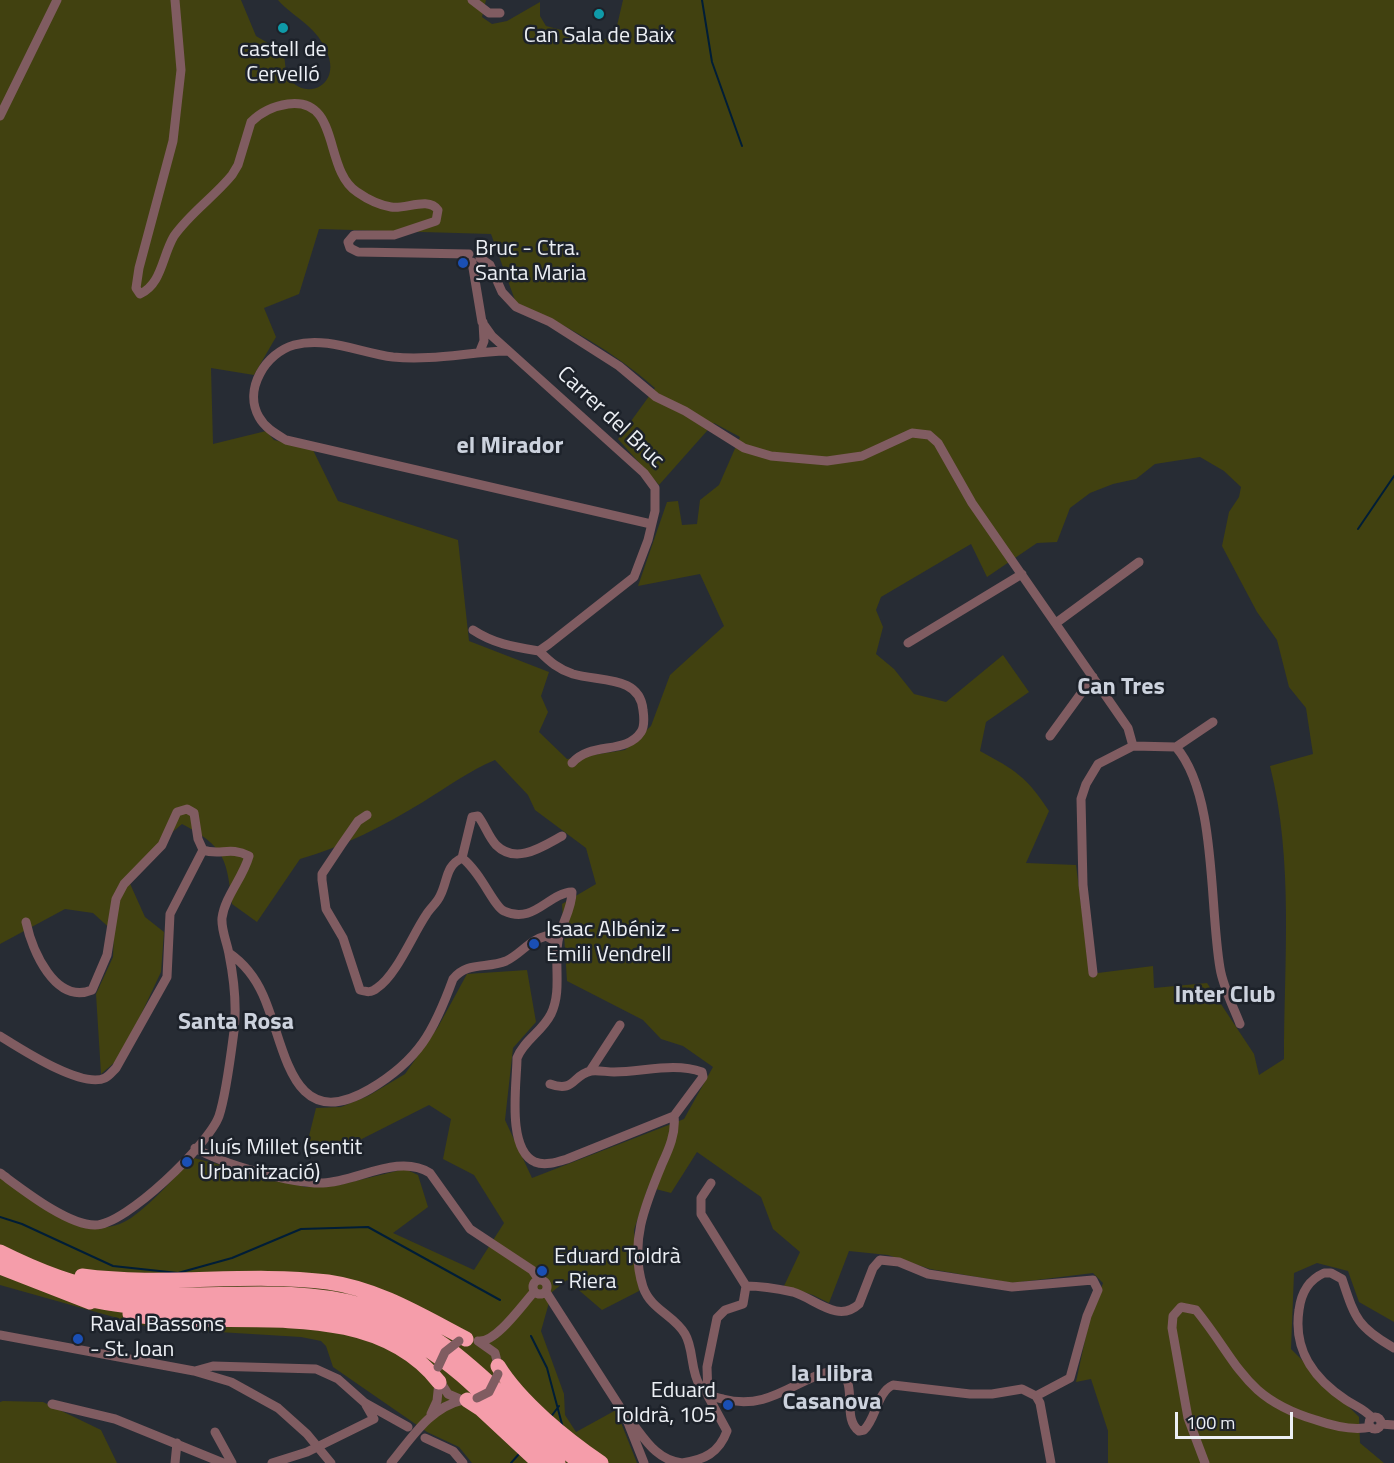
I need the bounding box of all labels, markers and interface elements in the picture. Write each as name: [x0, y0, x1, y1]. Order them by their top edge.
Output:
marker: Can Sala de Baix: [592, 7, 606, 21]
marker: castell de Cervelló: [276, 21, 290, 35]
place label: Can Sala de Baix: [524, 24, 674, 50]
place label: castell de Cervelló: [239, 38, 327, 90]
place label: Bruc - Ctra. Santa Maria: [475, 237, 586, 288]
marker: Bruc - Ctra. Santa Maria: [456, 256, 470, 270]
street label: Carrer del Bruc: [551, 362, 669, 474]
district label: el Mirador: [457, 433, 563, 461]
district label: Can Tres: [1077, 674, 1165, 702]
place label: Isaac Albéniz - Emili Vendrell: [546, 918, 680, 969]
marker: Isaac Albéniz - Emili Vendrell: [527, 937, 541, 951]
district label: Inter Club: [1174, 982, 1276, 1010]
district label: Santa Rosa: [178, 1009, 294, 1037]
place label: Lluís Millet (sentit Urbanització): [199, 1136, 362, 1188]
marker: Lluís Millet (sentit Urbanització): [180, 1155, 194, 1169]
place label: Eduard Toldrà - Riera: [554, 1245, 681, 1296]
marker: Eduard Toldrà - Riera: [535, 1264, 549, 1278]
place label: Raval Bassons - St. Joan: [90, 1313, 225, 1364]
marker: Raval Bassons - St. Joan: [71, 1332, 85, 1346]
district label: la Llibra Casanova: [783, 1361, 881, 1417]
place label: Eduard Toldrà, 105: [613, 1379, 716, 1430]
marker: Eduard Toldrà, 105: [721, 1398, 735, 1412]
scale bar: [1178, 1400, 1296, 1438]
text: 100 m: [1186, 1409, 1235, 1436]

